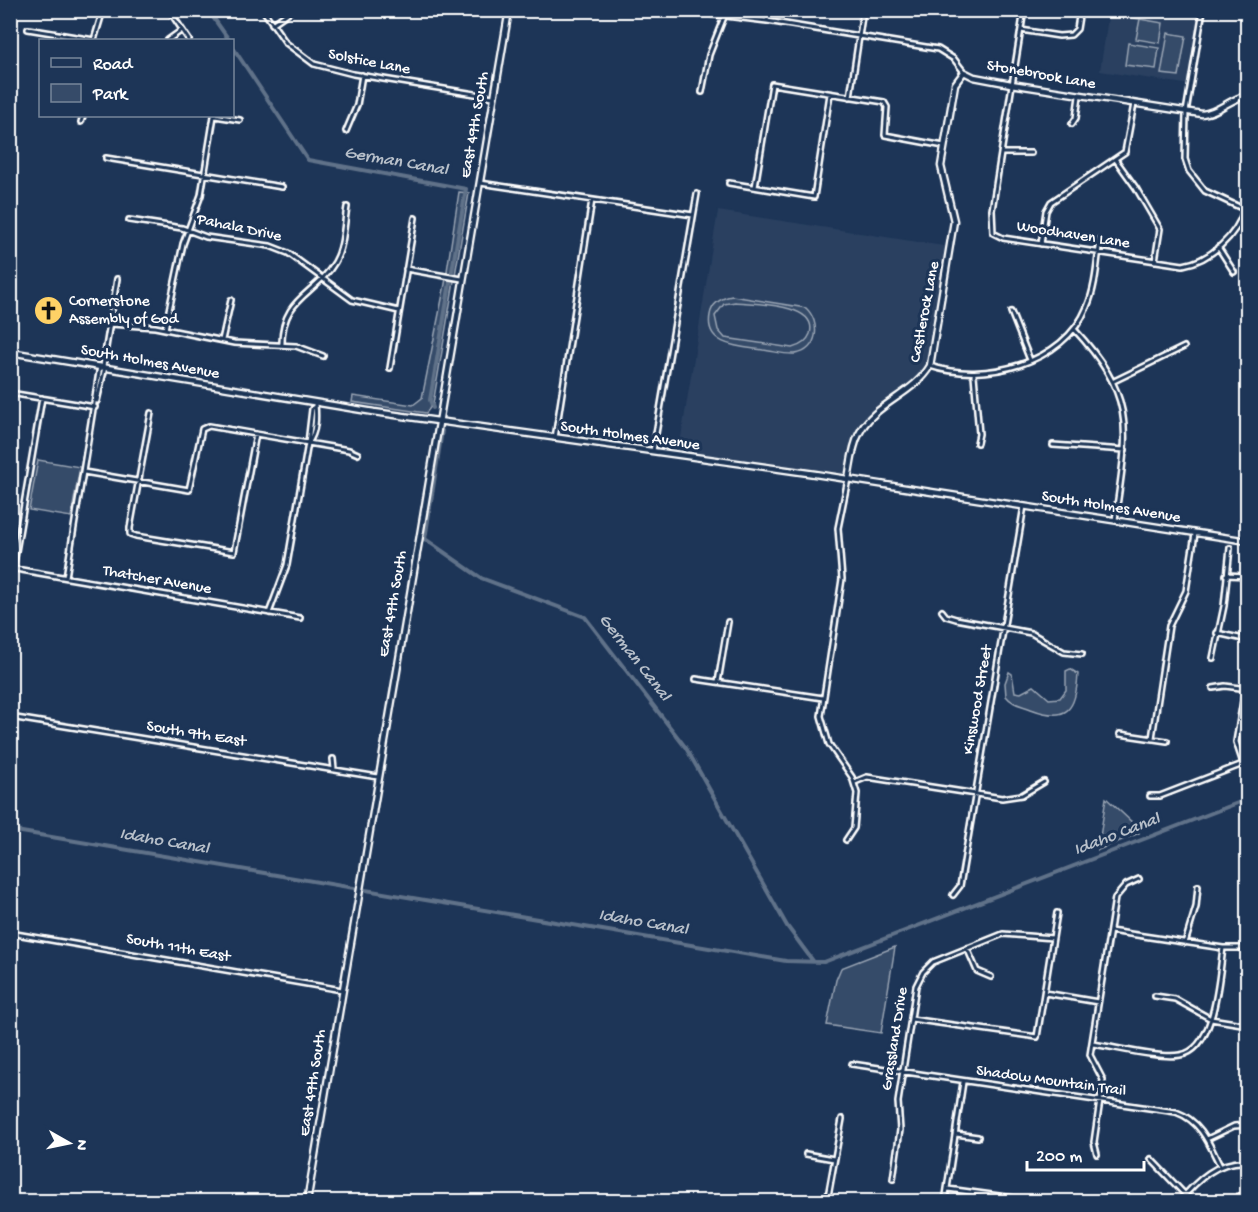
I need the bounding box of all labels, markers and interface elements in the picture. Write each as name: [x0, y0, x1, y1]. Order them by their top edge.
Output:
legend: [39, 39, 234, 117]
street label: Solstice Lane: [326, 46, 412, 80]
text: Road: [93, 55, 134, 76]
street label: Stonebrook Lane: [985, 57, 1098, 95]
street label: East 49th South: [457, 70, 495, 180]
text: Park: [92, 85, 129, 106]
water label: German Canal: [343, 143, 450, 182]
street label: Pahala Drive: [194, 211, 284, 247]
street label: Woodhaven Lane: [1015, 218, 1132, 254]
street label: Castlerock Lane: [907, 259, 945, 364]
place label: Cornerstone Assembly of God: [69, 293, 180, 330]
church icon: Cornerstone Assembly of God: [32, 295, 64, 327]
street label: South Holmes Avenue: [79, 341, 222, 385]
street label: South Holmes Avenue: [559, 418, 702, 456]
street label: South Holmes Avenue: [1040, 488, 1183, 528]
street label: East 49th South: [375, 549, 413, 659]
street label: Thatcher Avenue: [100, 562, 214, 600]
water label: German Canal: [593, 610, 675, 707]
street label: Kinswood Street: [960, 642, 998, 756]
street label: South 9th East: [145, 718, 248, 752]
water label: Idaho Canal: [1071, 809, 1164, 861]
water label: Idaho Canal: [118, 824, 211, 860]
water label: Idaho Canal: [597, 905, 690, 941]
street label: South 11th East: [125, 931, 233, 968]
street label: Grassland Drive: [878, 985, 914, 1092]
street label: East 49th South: [296, 1028, 332, 1138]
street label: Shadow Mountain Trail: [975, 1062, 1127, 1102]
north arrow: [39, 1113, 99, 1173]
scale bar: [1027, 1134, 1144, 1172]
text: N: [70, 1138, 91, 1152]
text: 200 m: [1036, 1147, 1083, 1168]

